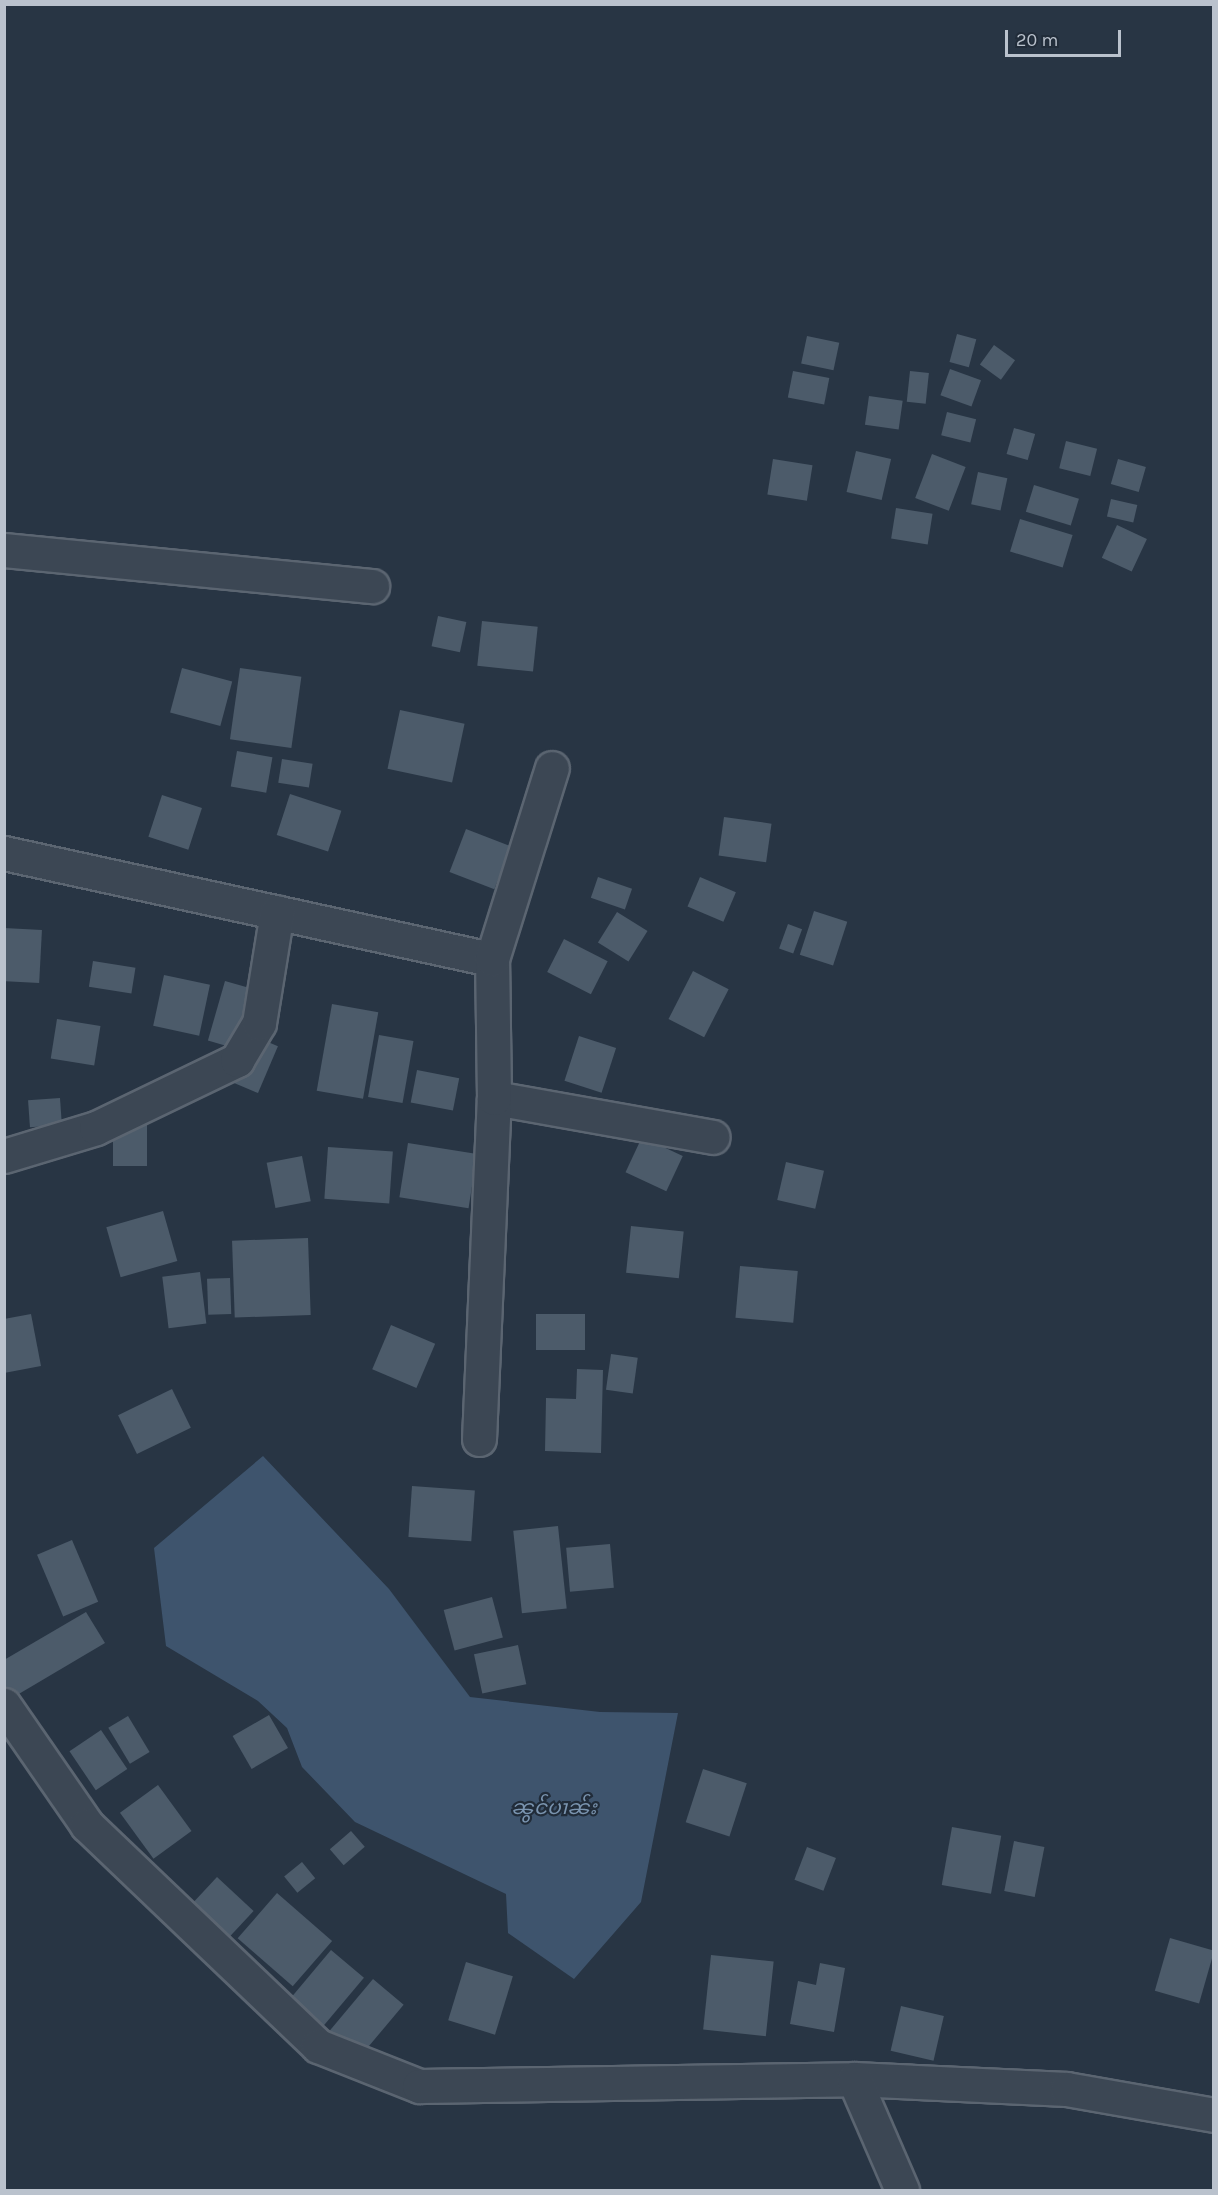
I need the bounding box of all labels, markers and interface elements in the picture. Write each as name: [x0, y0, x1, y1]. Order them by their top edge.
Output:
scale bar: [1008, 18, 1124, 56]
text: 20 m: [1016, 29, 1058, 51]
water label: ၼွင်ပၢၼ်း: [511, 1795, 597, 1819]

